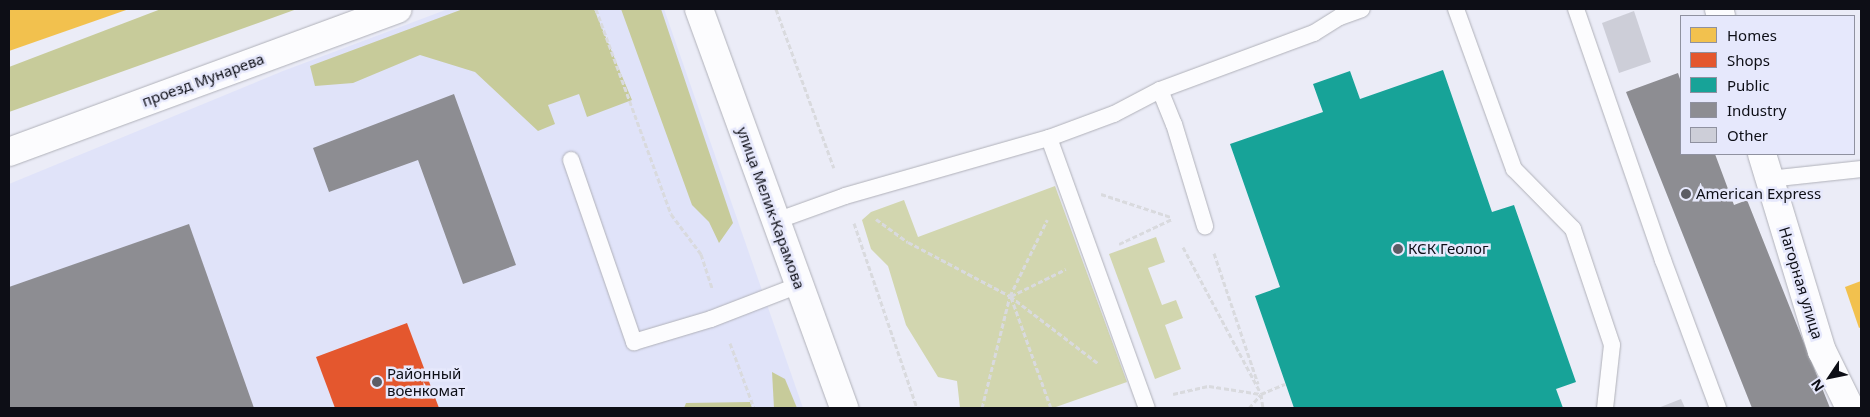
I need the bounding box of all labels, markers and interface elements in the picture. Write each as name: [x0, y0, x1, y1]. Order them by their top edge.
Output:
legend: [1680, 15, 1855, 155]
text: Homes: [1727, 25, 1777, 45]
street label: проезд Мунарева: [139, 50, 267, 110]
text: Shops: [1727, 50, 1770, 70]
text: Public: [1727, 75, 1770, 95]
text: Industry: [1727, 100, 1786, 120]
street label: улица Мелик-Карамова: [733, 124, 809, 292]
text: Other: [1727, 125, 1768, 145]
place label: American Express: [1696, 185, 1821, 203]
marker: American Express: [1680, 188, 1692, 200]
street label: Нагорная улица: [1775, 225, 1827, 341]
place label: КСК Геолог: [1408, 240, 1488, 258]
marker: КСК Геолог: [1392, 243, 1404, 255]
north arrow: [1805, 352, 1855, 402]
place label: Районный военкомат: [387, 364, 465, 399]
marker: Районный военкомат: [371, 376, 383, 388]
text: N: [1806, 376, 1828, 396]

